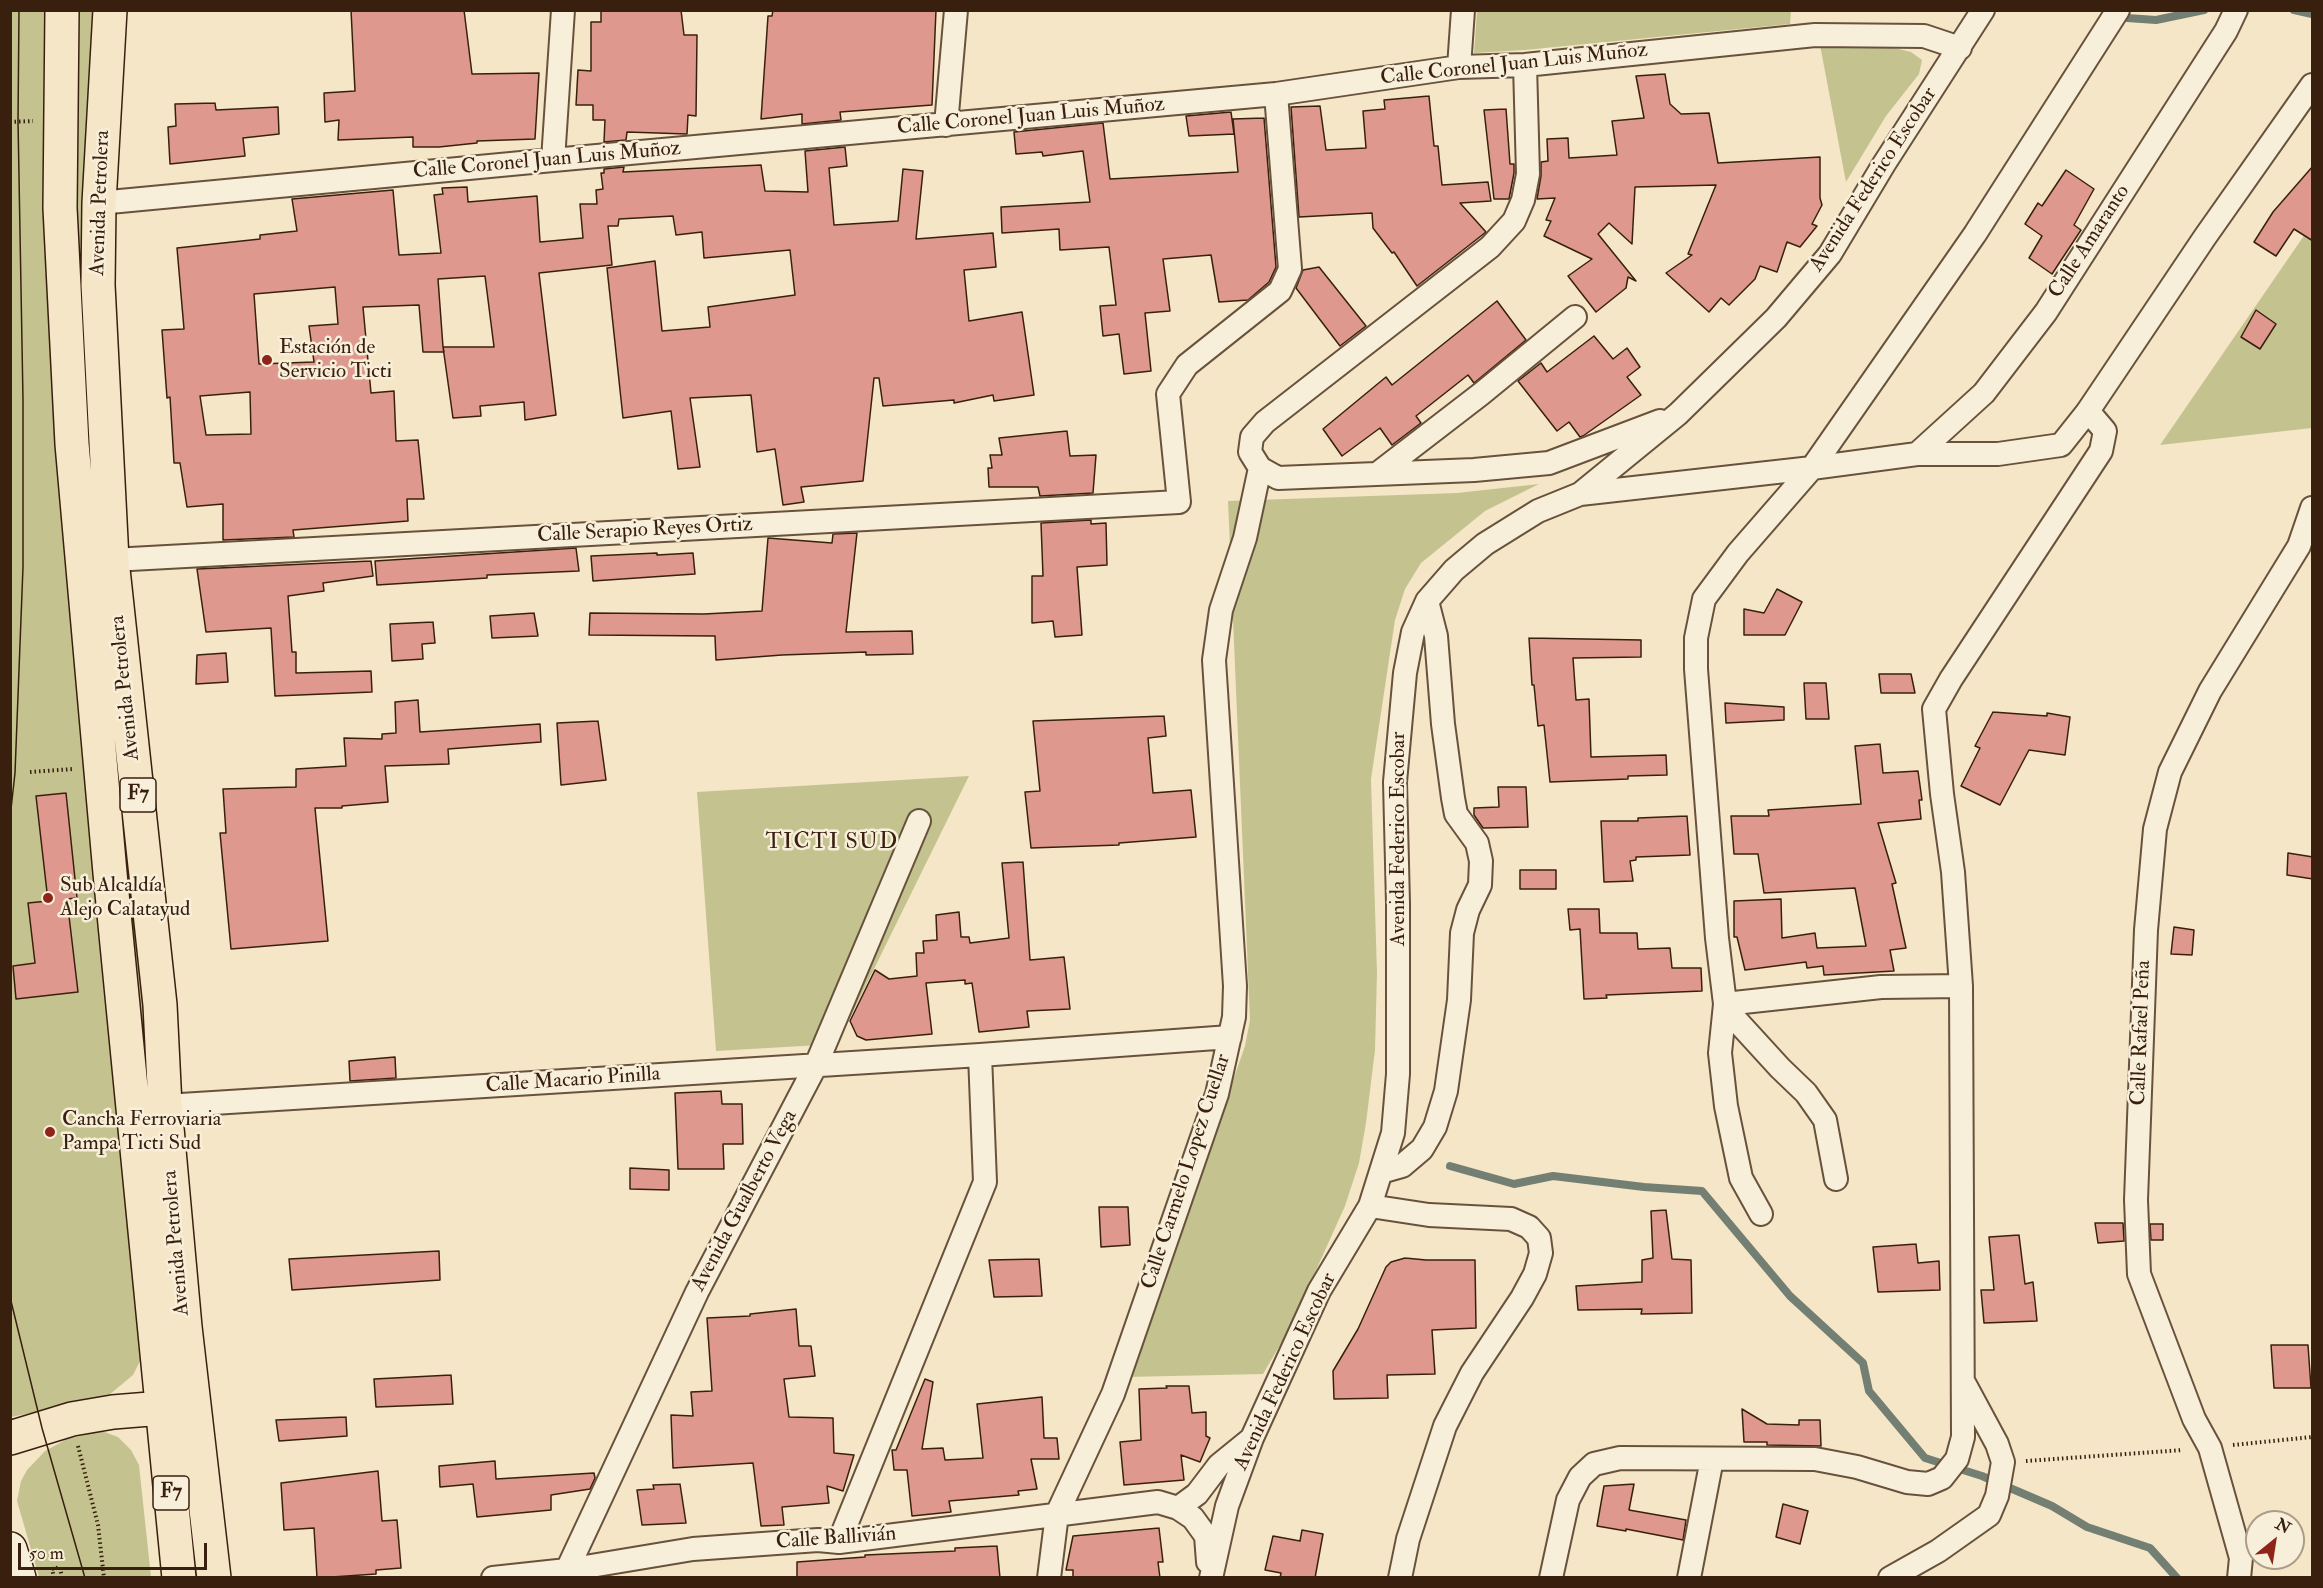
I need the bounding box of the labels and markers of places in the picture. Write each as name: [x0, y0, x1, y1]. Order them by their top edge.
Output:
place label: Estación de Servicio Ticti: [279, 335, 392, 385]
marker: Estación de Servicio Ticti: [260, 353, 274, 367]
place label: Sub Alcaldía Alejo Calatayud: [60, 873, 190, 923]
marker: Sub Alcaldía Alejo Calatayud: [41, 891, 55, 905]
place label: Cancha Ferroviaria Pampa Ticti Sud: [62, 1107, 221, 1157]
marker: Cancha Ferroviaria Pampa Ticti Sud: [43, 1125, 57, 1139]

